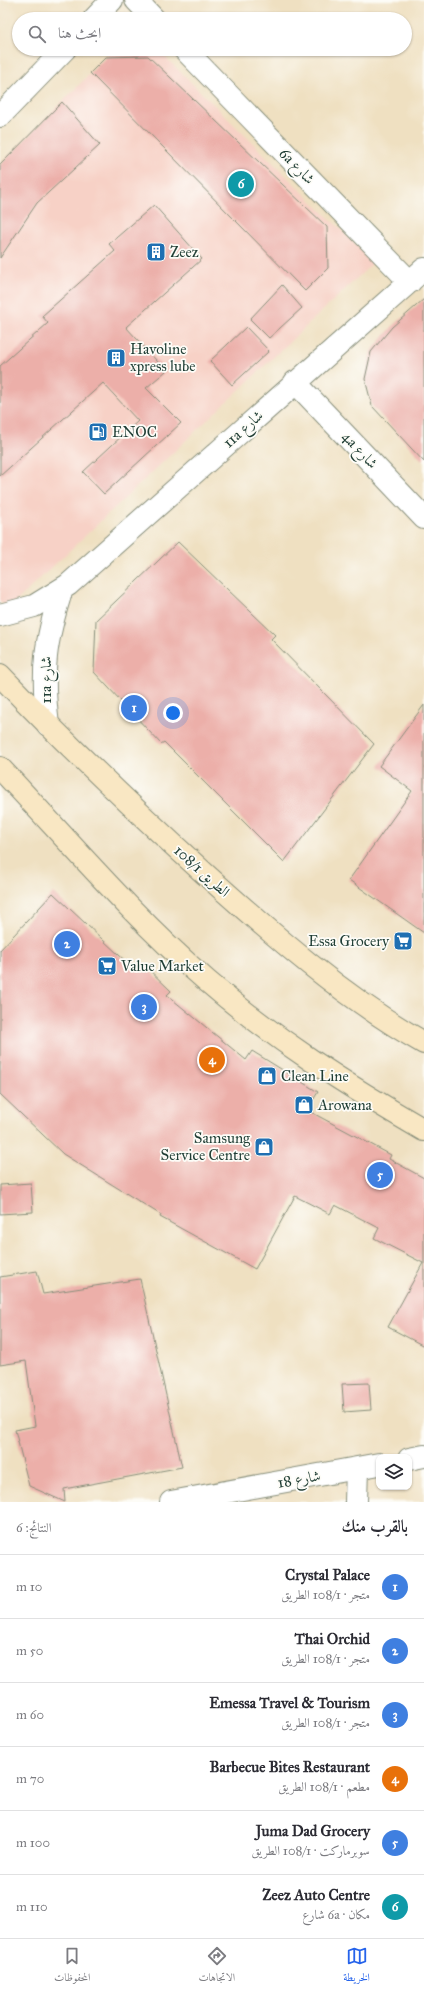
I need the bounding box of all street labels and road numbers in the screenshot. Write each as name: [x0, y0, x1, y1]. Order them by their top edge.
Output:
street label: 6a شارع: [273, 144, 319, 191]
street label: 11a شارع: [219, 406, 269, 455]
street label: 4a شارع: [335, 428, 382, 475]
street label: 11a شارع: [37, 656, 59, 704]
street label: 108/1 الطريق: [170, 841, 234, 901]
street label: شارع 18: [276, 1466, 323, 1496]

